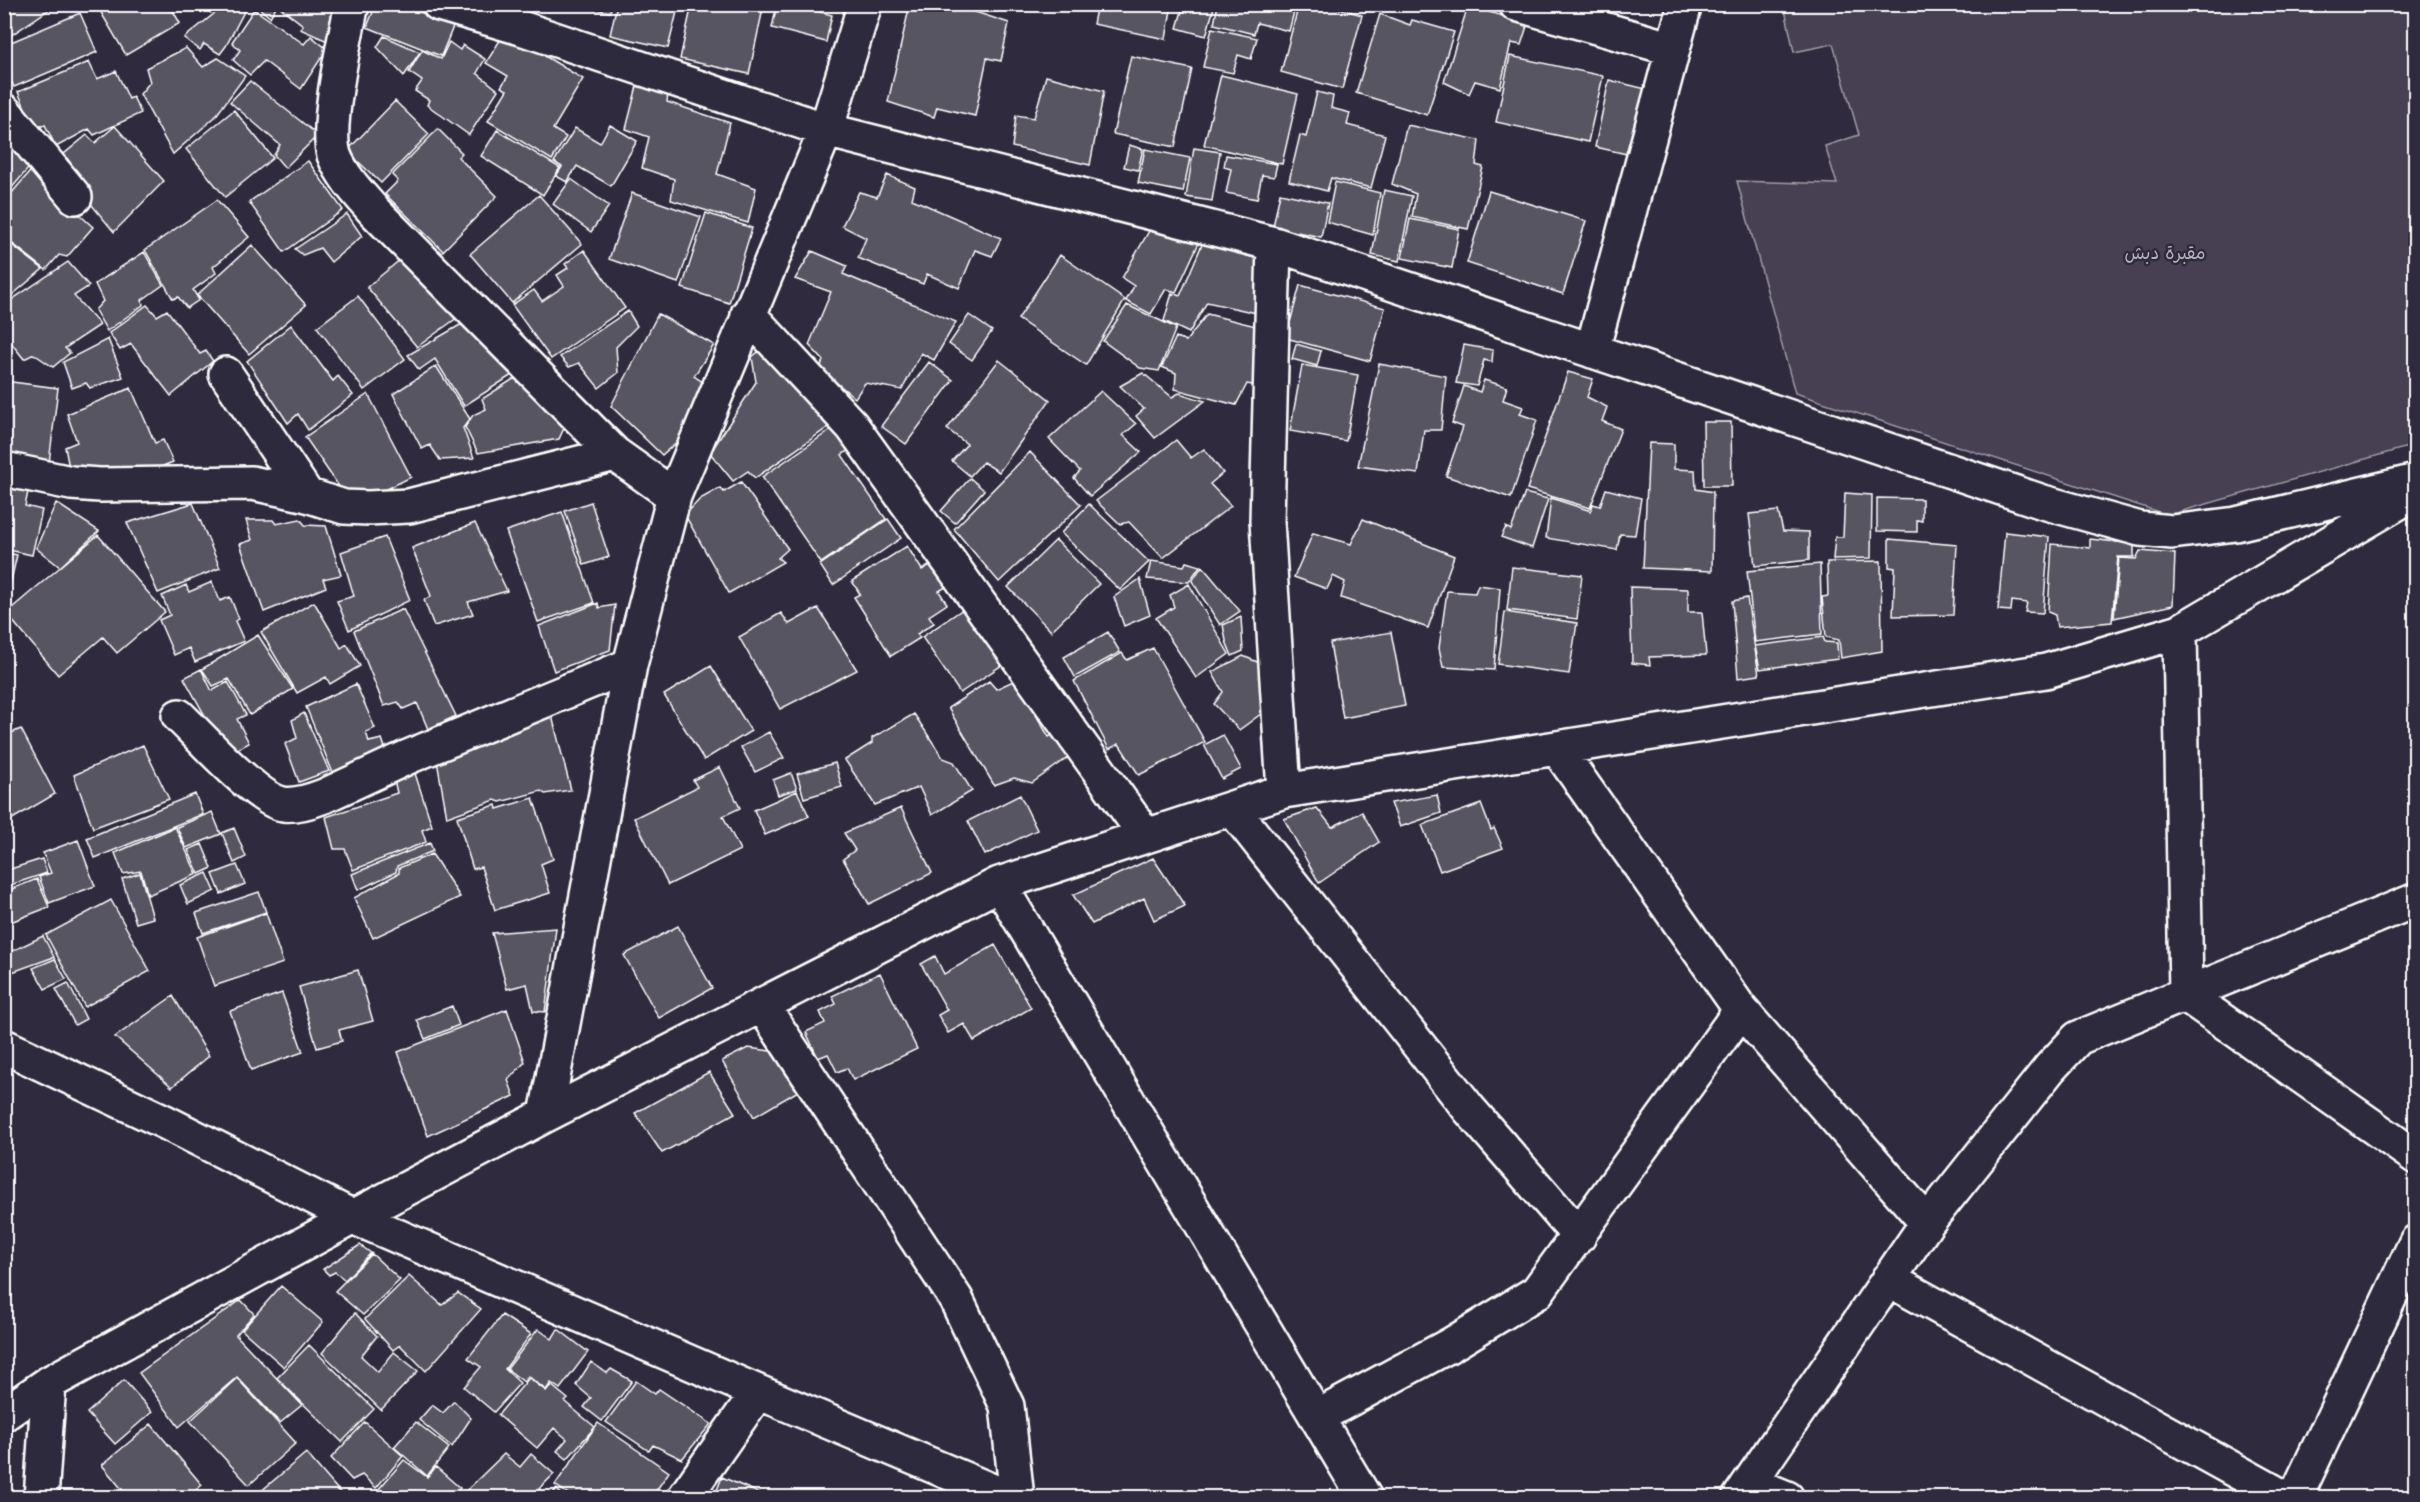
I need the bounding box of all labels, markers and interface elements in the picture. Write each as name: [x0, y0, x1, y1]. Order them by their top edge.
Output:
park label: مقبرة دبش: [2125, 243, 2205, 264]

